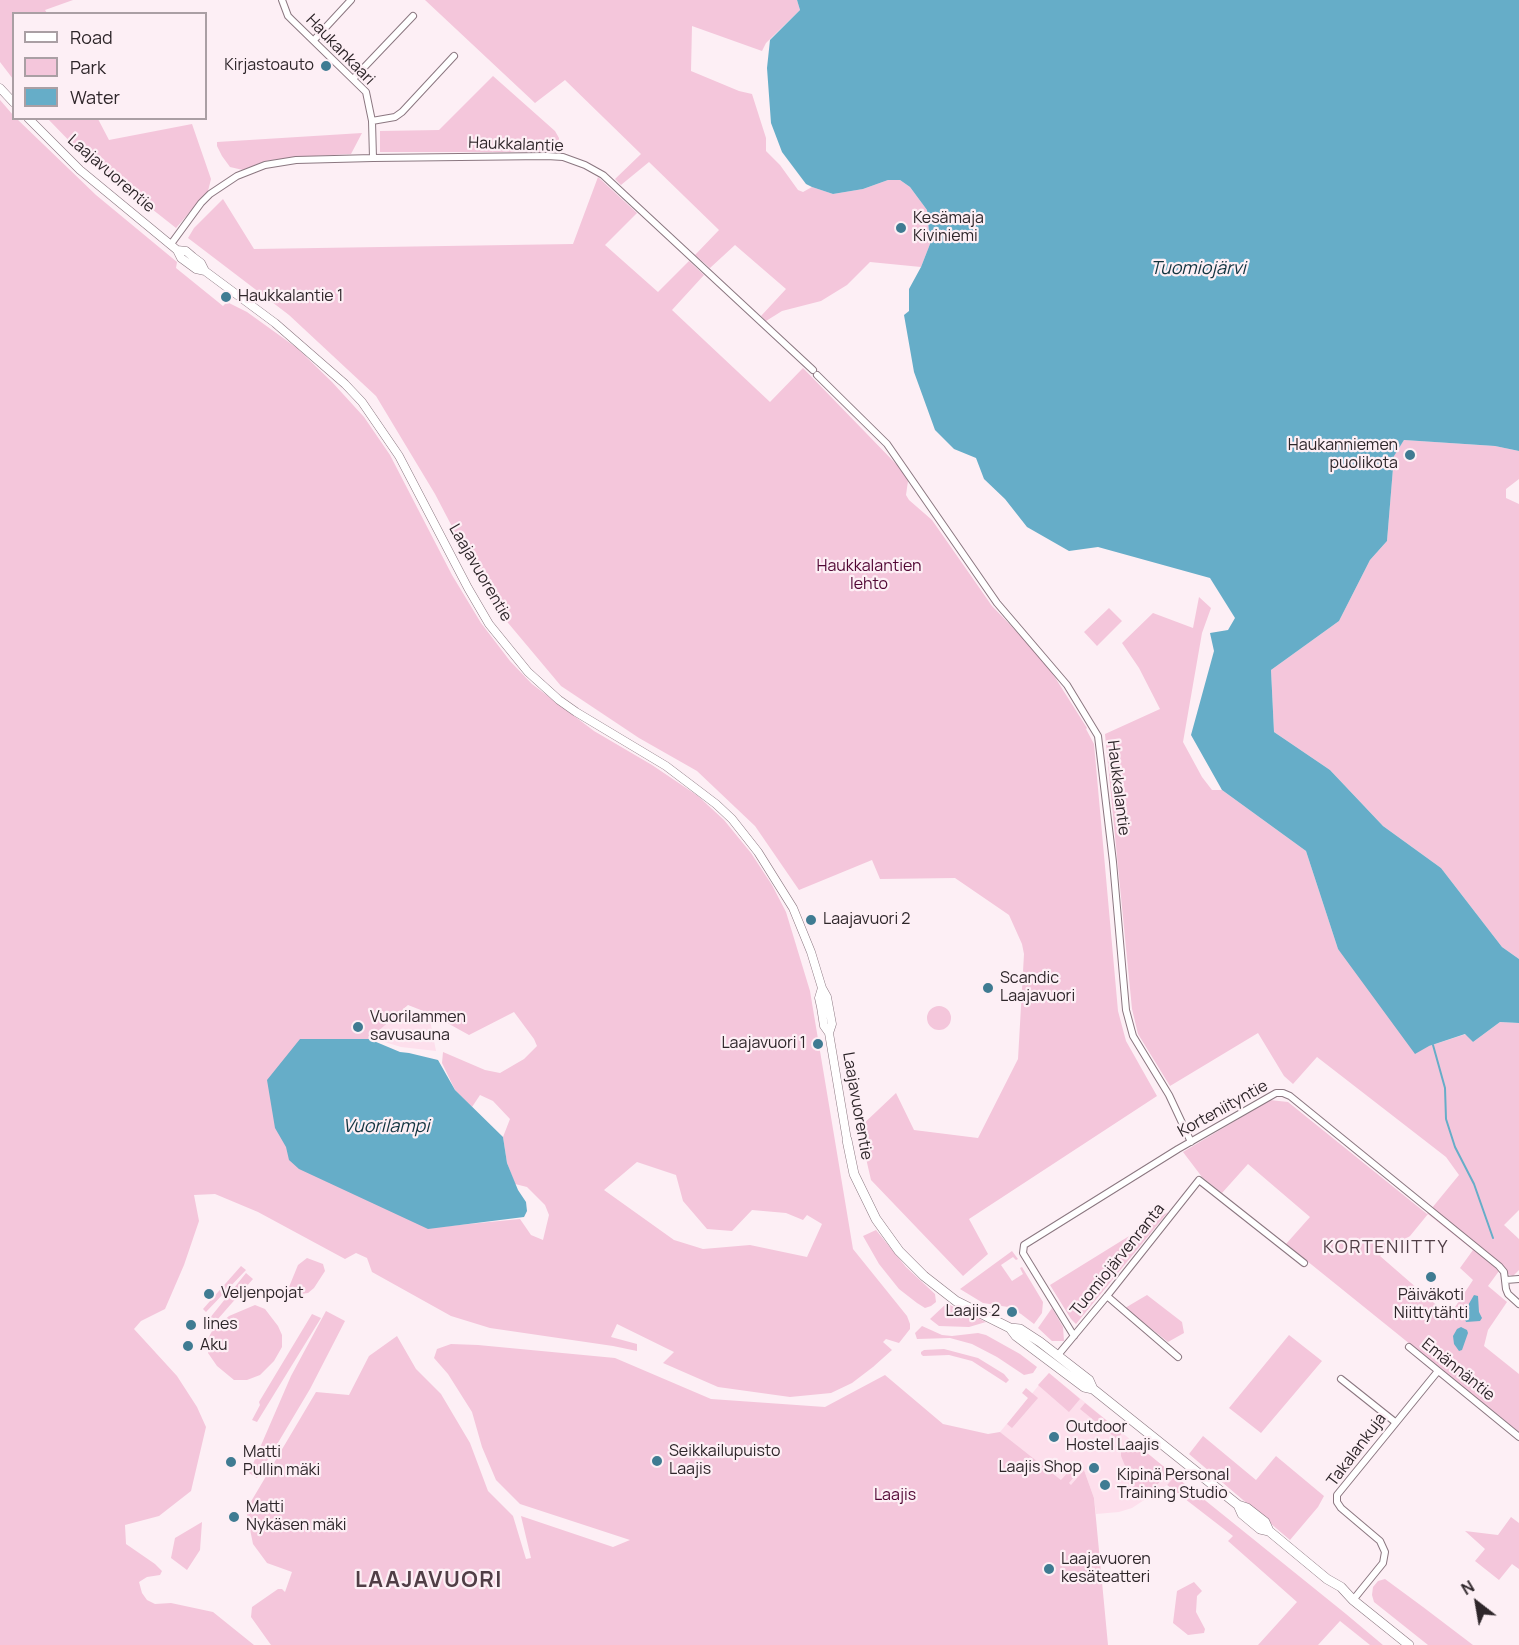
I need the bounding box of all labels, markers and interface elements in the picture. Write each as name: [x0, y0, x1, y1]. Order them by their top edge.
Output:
street label: Haukankaari: [302, 11, 378, 89]
legend: [12, 12, 207, 120]
text: Road: [70, 25, 113, 49]
text: Park: [70, 55, 106, 79]
place label: Kirjastoauto: [224, 56, 314, 76]
marker: Kirjastoauto: [319, 59, 333, 73]
text: Water: [70, 85, 120, 109]
street label: Laajavuorentie: [63, 131, 159, 217]
street label: Haukkalantie: [468, 134, 564, 156]
place label: Kesämaja Kiviniemi: [913, 209, 984, 247]
marker: Kesämaja Kiviniemi: [894, 221, 908, 235]
water label: Tuomiojärvi: [1150, 258, 1246, 280]
place label: Haukkalantie 1: [238, 287, 343, 307]
marker: Haukkalantie 1: [219, 290, 233, 304]
place label: Haukanniemen puolikota: [1288, 436, 1398, 474]
marker: Haukanniemen puolikota: [1403, 448, 1417, 462]
street label: Laajavuorentie: [444, 521, 516, 625]
park label: Haukkalantien lehto: [817, 557, 921, 595]
street label: Haukkalantie: [1103, 739, 1133, 837]
place label: Laajavuori 2: [823, 910, 910, 930]
marker: Laajavuori 2: [804, 913, 818, 927]
place label: Scandic Laajavuori: [1000, 969, 1075, 1007]
marker: Scandic Laajavuori: [981, 981, 995, 995]
place label: Vuorilammen savusauna: [370, 1008, 466, 1046]
marker: Vuorilammen savusauna: [351, 1020, 365, 1034]
place label: Laajavuori 1: [721, 1034, 806, 1054]
marker: Laajavuori 1: [811, 1037, 825, 1051]
street label: Laajavuorentie: [838, 1050, 876, 1162]
street label: Korteniityntie: [1175, 1076, 1271, 1142]
water label: Vuorilampi: [343, 1116, 429, 1138]
street label: Tuomiojärvenranta: [1067, 1200, 1169, 1320]
district label: KORTENIITTY: [1323, 1237, 1449, 1259]
marker: Päiväkoti Niittytähti: [1424, 1270, 1438, 1284]
place label: Veljenpojat: [221, 1284, 304, 1304]
place label: Päiväkoti Niittytähti: [1394, 1286, 1468, 1324]
marker: Veljenpojat: [202, 1287, 216, 1301]
place label: Laajis 2: [946, 1302, 1000, 1322]
marker: Laajis 2: [1005, 1305, 1019, 1319]
place label: Iines: [203, 1315, 238, 1335]
marker: Iines: [184, 1318, 198, 1332]
street label: Emännäntie: [1418, 1335, 1498, 1405]
place label: Aku: [200, 1336, 228, 1356]
marker: Aku: [181, 1339, 195, 1353]
street label: Takalankuja: [1323, 1410, 1391, 1490]
place label: Outdoor Hostel Laajis: [1066, 1418, 1159, 1456]
marker: Outdoor Hostel Laajis: [1047, 1430, 1061, 1444]
place label: Seikkailupuisto Laajis: [669, 1442, 780, 1480]
place label: Matti Pullin mäki: [243, 1443, 320, 1481]
marker: Seikkailupuisto Laajis: [650, 1454, 664, 1468]
marker: Matti Pullin mäki: [224, 1455, 238, 1469]
place label: Laajis Shop: [998, 1458, 1082, 1478]
marker: Laajis Shop: [1087, 1461, 1101, 1475]
place label: Kipinä Personal Training Studio: [1117, 1466, 1229, 1504]
marker: Kipinä Personal Training Studio: [1098, 1478, 1112, 1492]
park label: Laajis: [874, 1486, 916, 1506]
place label: Matti Nykäsen mäki: [246, 1498, 347, 1536]
marker: Matti Nykäsen mäki: [227, 1510, 241, 1524]
place label: Laajavuoren kesäteatteri: [1061, 1550, 1151, 1588]
marker: Laajavuoren kesäteatteri: [1042, 1562, 1056, 1576]
district label: LAAJAVUORI: [355, 1568, 503, 1594]
north arrow: [1447, 1573, 1507, 1633]
text: N: [1457, 1575, 1478, 1600]

